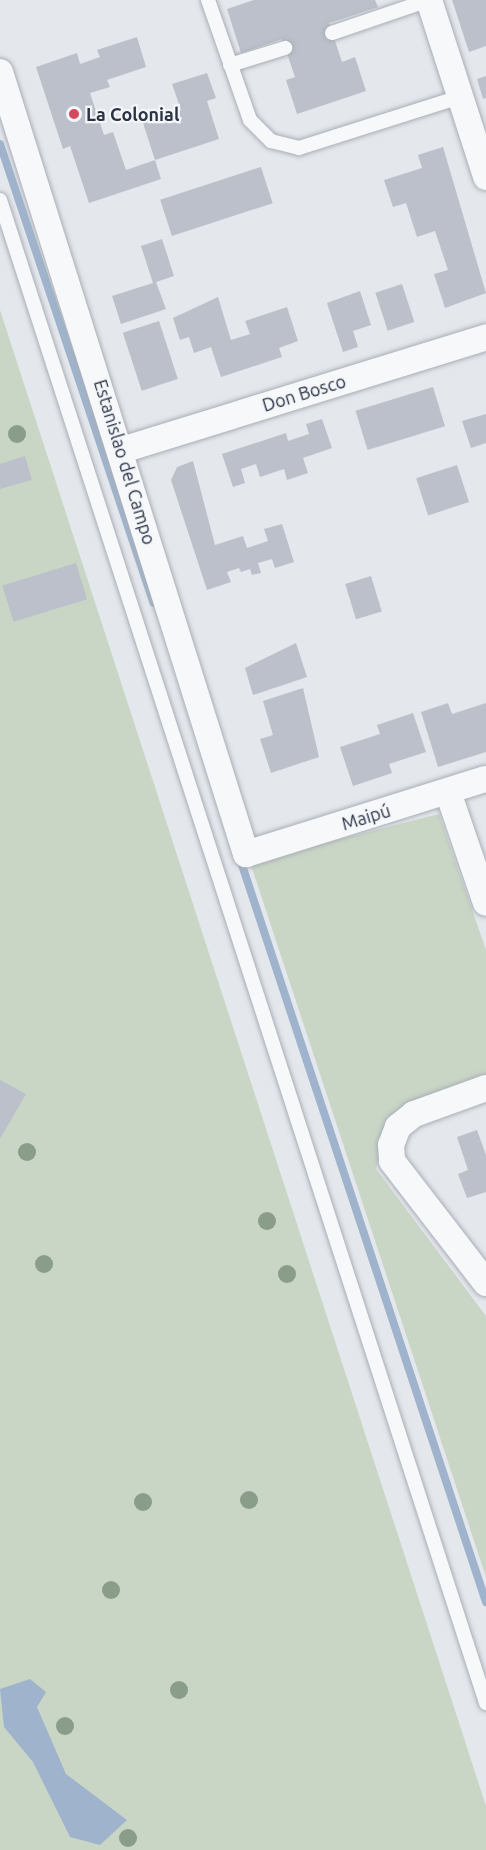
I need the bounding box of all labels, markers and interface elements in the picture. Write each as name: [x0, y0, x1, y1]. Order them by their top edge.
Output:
place label: La Colonial: [86, 103, 179, 125]
marker: La Colonial: [67, 107, 81, 121]
street label: Don Bosco: [260, 370, 348, 416]
street label: Estanislao del Campo: [90, 377, 160, 547]
street label: Maipú: [339, 799, 393, 835]

